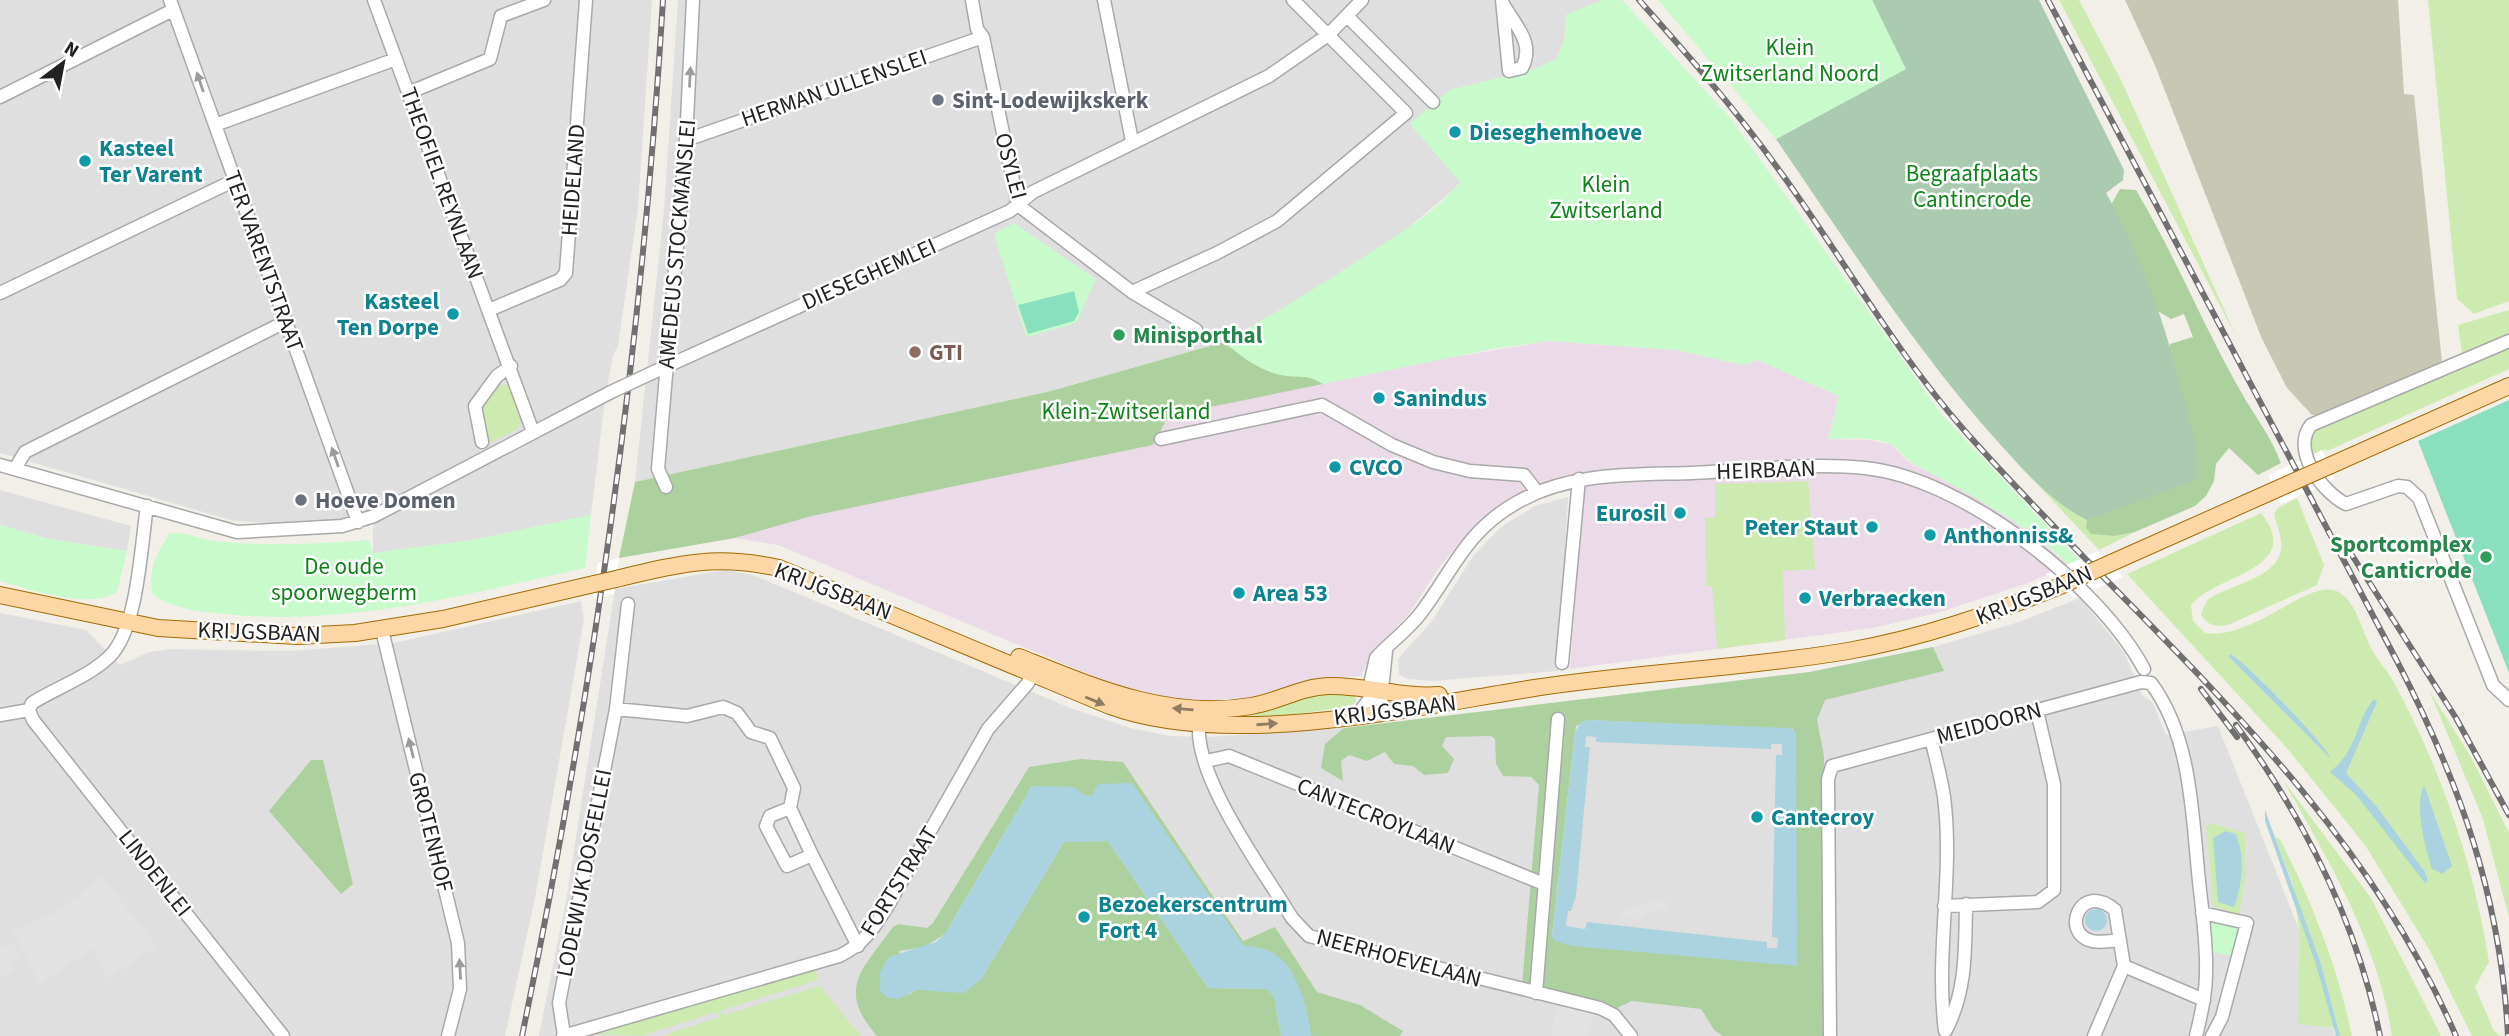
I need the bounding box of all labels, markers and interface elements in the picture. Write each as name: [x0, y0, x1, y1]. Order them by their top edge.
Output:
north arrow: [28, 28, 98, 98]
park label: Klein Zwitserland Noord: [1701, 31, 1879, 90]
text: N: [59, 35, 84, 65]
street label: HERMAN ULLENSLEI: [737, 41, 931, 135]
one-way arrow: [684, 66, 695, 88]
one-way arrow: [194, 71, 205, 92]
street label: THEOFIEL REYNLAAN: [392, 82, 492, 284]
place label: Sint-Lodewijkskerk: [952, 84, 1149, 117]
marker: Sint-Lodewijkskerk: [930, 92, 946, 108]
place label: Dieseghemhoeve: [1469, 116, 1642, 149]
street label: AMEDEUS STOCKMANSLEI: [650, 118, 704, 370]
street label: HEIDELAND: [553, 123, 593, 237]
marker: Dieseghemhoeve: [1447, 124, 1463, 140]
street label: OSYLEI: [986, 129, 1036, 203]
place label: Kasteel Ter Varent: [99, 132, 203, 191]
marker: Kasteel Ter Varent: [77, 153, 93, 169]
park label: Begraafplaats Cantincrode: [1906, 157, 2038, 216]
street label: TER VARENTSTRAAT: [216, 166, 312, 356]
park label: Klein Zwitserland: [1549, 168, 1663, 227]
street label: DIESEGHEMLEI: [796, 230, 942, 318]
place label: Kasteel Ten Dorpe: [337, 285, 439, 344]
marker: Kasteel Ten Dorpe: [445, 306, 461, 322]
place label: Minisporthal: [1133, 319, 1263, 352]
marker: Minisporthal: [1111, 327, 1127, 343]
place label: GTI: [929, 336, 963, 369]
marker: GTI: [907, 344, 923, 360]
place label: Sanindus: [1393, 382, 1487, 415]
marker: Sanindus: [1371, 390, 1387, 406]
park label: Klein-Zwitserland: [1041, 395, 1211, 428]
one-way arrow: [329, 447, 340, 468]
place label: CVCO: [1349, 451, 1403, 484]
street label: HEIRBAAN: [1716, 452, 1816, 488]
marker: CVCO: [1327, 459, 1343, 475]
place label: Hoeve Domen: [315, 484, 456, 517]
marker: Hoeve Domen: [293, 492, 309, 508]
place label: Eurosil: [1596, 497, 1666, 530]
marker: Eurosil: [1672, 505, 1688, 521]
place label: Peter Staut: [1745, 511, 1858, 544]
marker: Peter Staut: [1864, 519, 1880, 535]
place label: Anthonniss&: [1943, 519, 2073, 552]
marker: Anthonniss&: [1922, 527, 1938, 543]
place label: Sportcomplex Canticrode: [2330, 528, 2472, 587]
marker: Sportcomplex Canticrode: [2478, 549, 2494, 565]
park label: De oude spoorwegberm: [271, 550, 417, 609]
street label: KRIJGSBAAN: [770, 554, 896, 628]
street label: KRIJGSBAAN: [1971, 557, 2097, 633]
place label: Area 53: [1252, 577, 1328, 610]
place label: Verbraecken: [1818, 582, 1946, 615]
marker: Area 53: [1231, 585, 1247, 601]
marker: Verbraecken: [1797, 590, 1813, 606]
street label: KRIJGSBAAN: [197, 613, 321, 651]
street label: KRIJGSBAAN: [1332, 686, 1458, 734]
street label: MEIDOORN: [1933, 693, 2045, 753]
one-way arrow: [1084, 695, 1105, 706]
one-way arrow: [1172, 703, 1194, 714]
one-way arrow: [1256, 718, 1278, 729]
one-way arrow: [405, 737, 416, 759]
street label: LODEWIJK DOSFELLEI: [548, 766, 620, 980]
street label: GROTENHOF: [400, 768, 462, 896]
street label: CANTECROYLAAN: [1292, 769, 1460, 863]
place label: Cantecroy: [1771, 801, 1874, 834]
marker: Cantecroy: [1749, 809, 1765, 825]
street label: FORTSTRAAT: [852, 820, 946, 942]
street label: LINDENLEI: [110, 822, 200, 924]
place label: Bezoekerscentrum Fort 4: [1098, 888, 1288, 947]
marker: Bezoekerscentrum Fort 4: [1076, 909, 1092, 925]
street label: NEERHOEVELAAN: [1313, 920, 1485, 996]
one-way arrow: [454, 958, 465, 980]

